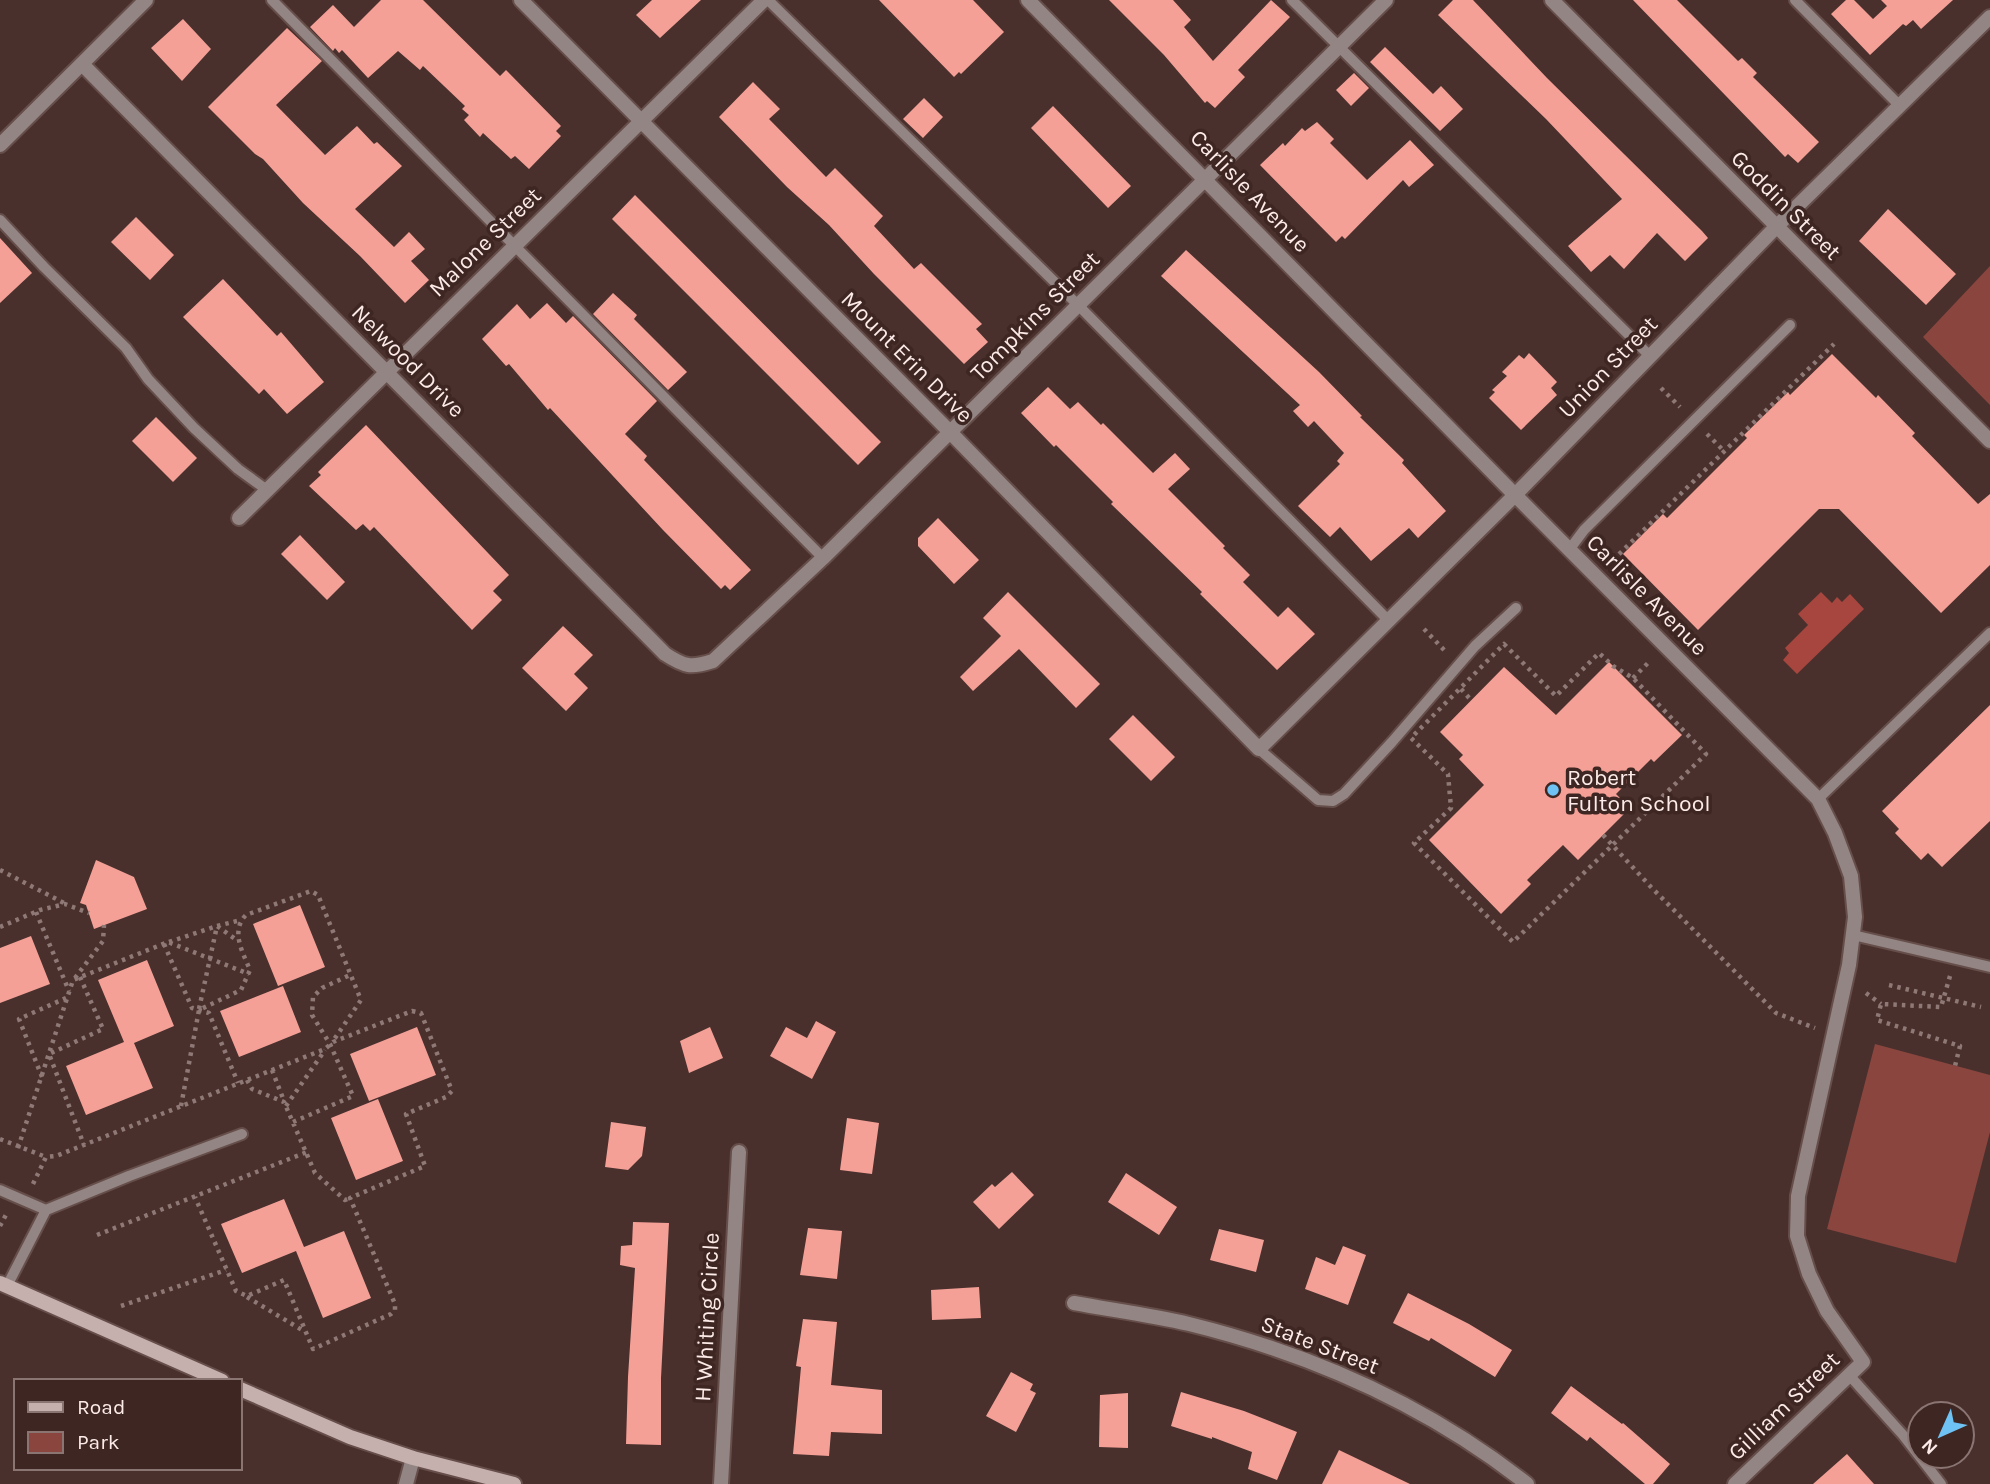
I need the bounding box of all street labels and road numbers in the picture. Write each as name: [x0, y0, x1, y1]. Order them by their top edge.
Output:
street label: Carlisle Avenue: [1185, 124, 1315, 258]
street label: Goddin Street: [1726, 145, 1847, 266]
street label: Malone Street: [423, 182, 547, 302]
street label: Tompkins Street: [965, 246, 1105, 386]
street label: Mount Erin Drive: [836, 286, 978, 428]
street label: Nelwood Drive: [346, 299, 470, 423]
street label: Union Street: [1553, 310, 1663, 423]
street label: Carlisle Avenue: [1581, 529, 1713, 661]
street label: H Whiting Circle: [689, 1232, 725, 1402]
street label: State Street: [1257, 1310, 1383, 1380]
street label: Gilliam Street: [1723, 1346, 1845, 1466]

